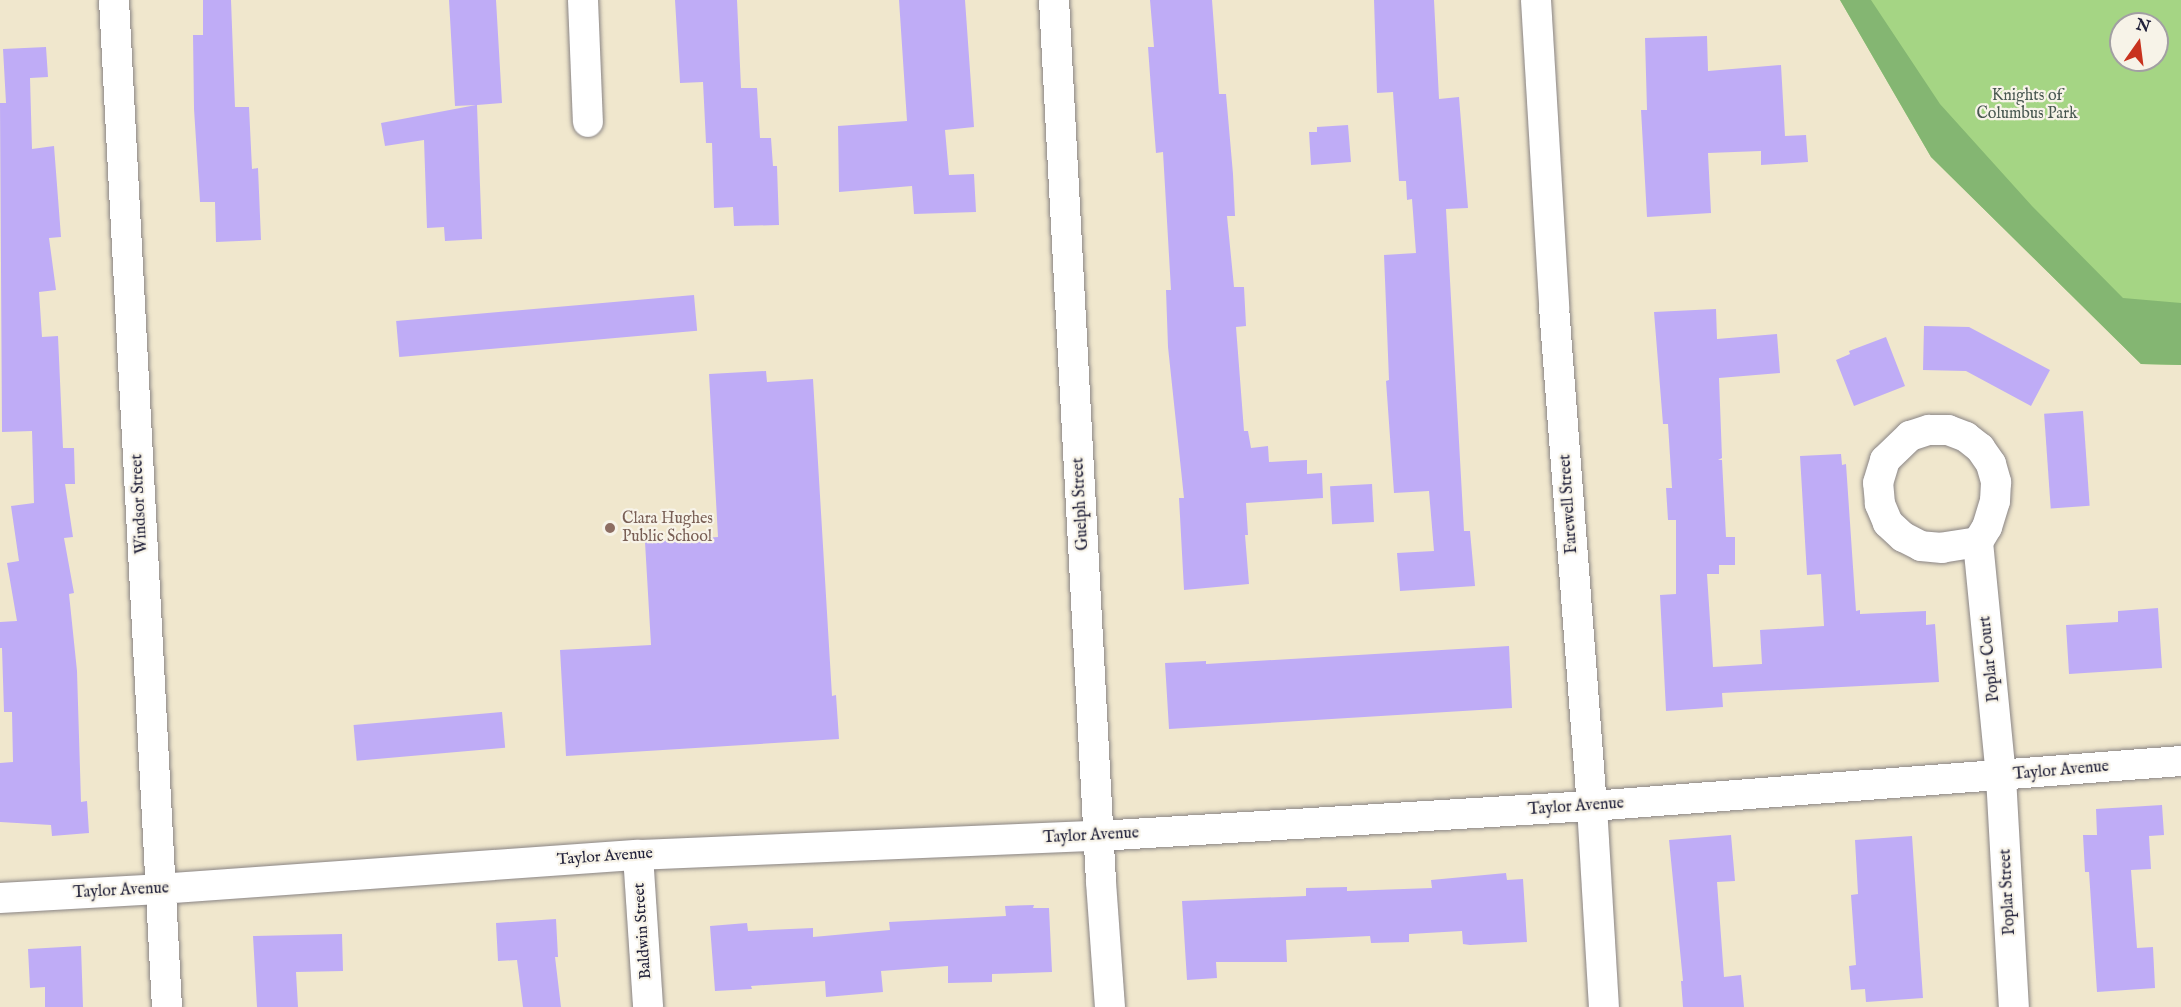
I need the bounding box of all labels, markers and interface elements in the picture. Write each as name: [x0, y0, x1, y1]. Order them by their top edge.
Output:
north arrow: [2109, 12, 2169, 72]
text: N: [2134, 15, 2152, 38]
park label: Knights of Columbus Park: [1976, 86, 2078, 124]
street label: Windsor Street: [128, 454, 152, 554]
street label: Farewell Street: [1556, 454, 1582, 554]
street label: Guelph Street: [1069, 457, 1093, 551]
place label: Clara Hughes Public School: [622, 509, 713, 547]
marker: Clara Hughes Public School: [603, 521, 617, 535]
street label: Poplar Court: [1976, 615, 2004, 703]
street label: Taylor Avenue: [2012, 757, 2110, 785]
street label: Taylor Avenue: [1527, 794, 1625, 820]
street label: Taylor Avenue: [1043, 824, 1139, 848]
street label: Taylor Avenue: [556, 844, 654, 870]
street label: Poplar Street: [1996, 848, 2020, 936]
street label: Taylor Avenue: [73, 879, 169, 903]
street label: Baldwin Street: [630, 882, 656, 980]

